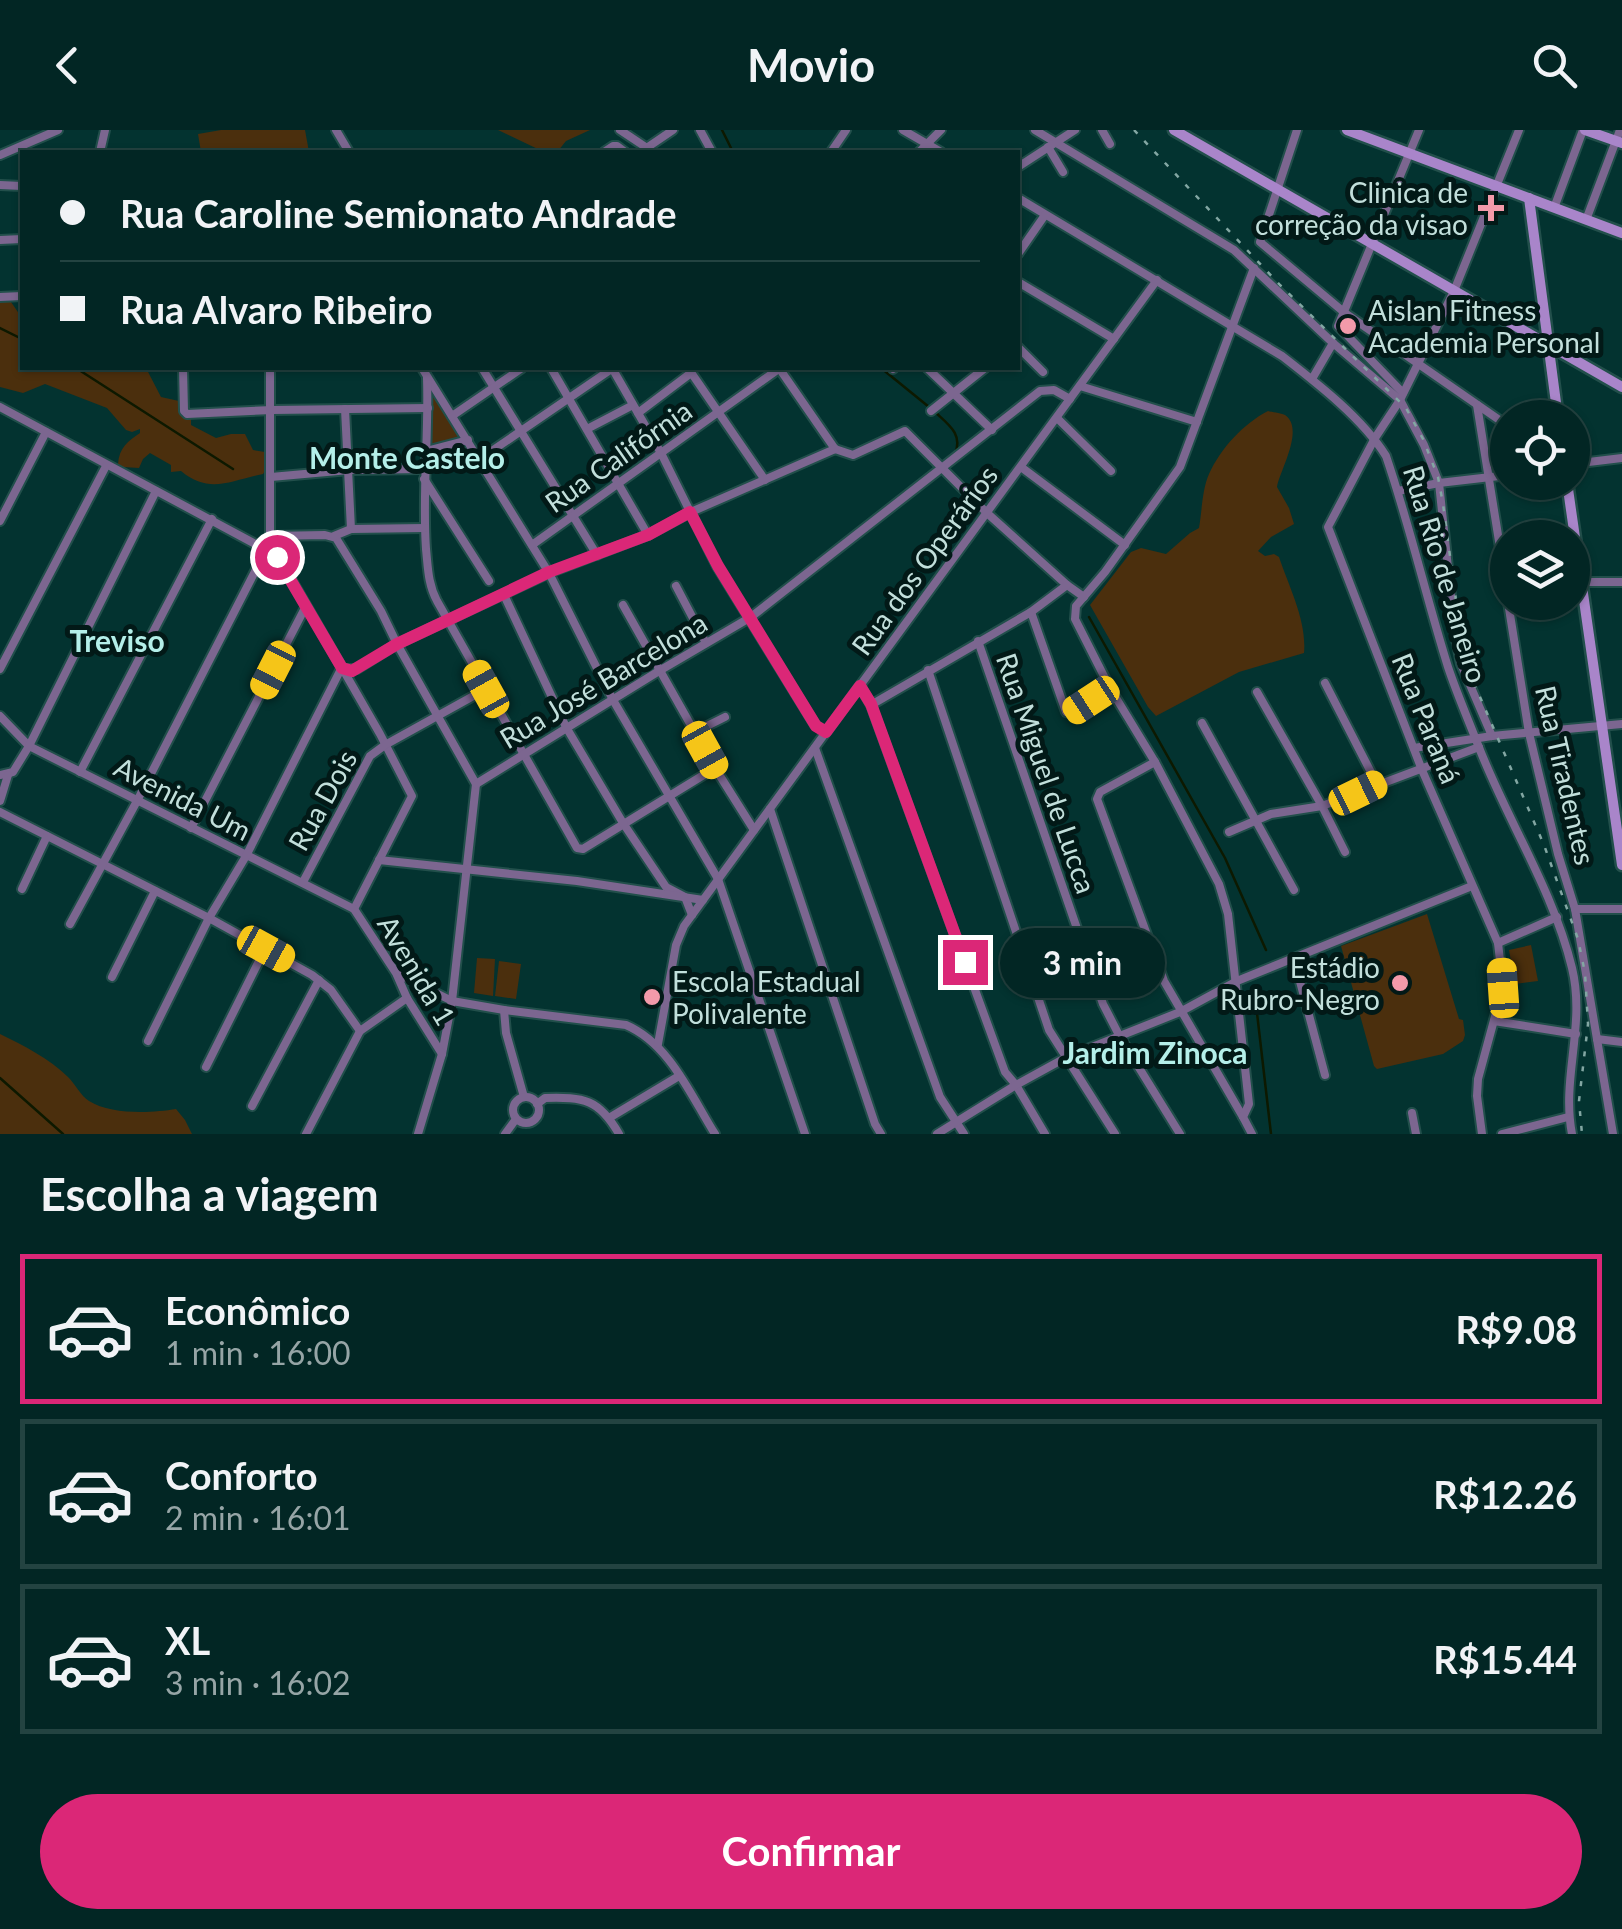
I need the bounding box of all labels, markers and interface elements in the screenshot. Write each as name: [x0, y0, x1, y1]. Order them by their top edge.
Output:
icon: back: [40, 38, 95, 93]
text: Movio: [747, 38, 875, 92]
icon: search: [1527, 38, 1582, 93]
place label: Clinica de correção da visao: [1255, 175, 1468, 241]
text: Rua Caroline Semionato Andrade: [120, 190, 677, 236]
marker: Clinica de correção da visao: [1478, 195, 1504, 221]
text: Rua Alvaro Ribeiro: [120, 286, 433, 332]
place label: Aislan Fitness Academia Personal: [1368, 293, 1600, 359]
marker: Aislan Fitness Academia Personal: [1337, 315, 1359, 337]
street label: Rua Califórnia: [538, 393, 698, 519]
map controls: [1490, 400, 1590, 620]
button: locate: [1490, 400, 1590, 500]
district label: Monte Castelo: [309, 439, 505, 475]
street label: Rua dos Operários: [844, 459, 1004, 661]
street label: Rua Rio de Janeiro: [1397, 461, 1495, 687]
button: layers: [1490, 520, 1590, 620]
route start: [255, 535, 300, 580]
street label: Rua José Barcelona: [493, 605, 713, 755]
district label: Treviso: [69, 622, 165, 658]
car: [246, 636, 300, 704]
street label: Rua Miguel de Lucca: [990, 648, 1104, 898]
street label: Rua Paraná: [1386, 648, 1468, 788]
car: [458, 655, 514, 723]
car: [1058, 671, 1124, 729]
street label: Rua Tiradentes: [1529, 682, 1603, 868]
car: [677, 716, 733, 784]
street label: Rua Dois: [281, 744, 363, 856]
street label: Avenida Um: [109, 749, 257, 847]
car: [1324, 766, 1392, 820]
street label: Avenida 1: [371, 909, 463, 1031]
car: [232, 921, 300, 977]
callout: 3 min: [1000, 927, 1165, 997]
route end: [943, 940, 988, 985]
text: 3 min: [1043, 943, 1122, 982]
place label: Estádio Rubro-Negro: [1220, 950, 1380, 1016]
car: [1486, 957, 1520, 1019]
place label: Escola Estadual Polivalente: [672, 964, 861, 1030]
marker: Estádio Rubro-Negro: [1389, 972, 1411, 994]
marker: Escola Estadual Polivalente: [641, 986, 663, 1008]
district label: Jardim Zinoca: [1062, 1034, 1248, 1070]
text: Escolha a viagem: [40, 1167, 379, 1221]
icon: car: [45, 1284, 135, 1374]
text: Econômico: [165, 1287, 350, 1333]
text: R$9.08: [1455, 1306, 1577, 1352]
text: 1 min · 16:00: [165, 1333, 351, 1372]
icon: car: [45, 1449, 135, 1539]
text: Conforto: [165, 1452, 318, 1498]
text: R$12.26: [1433, 1471, 1577, 1517]
text: 2 min · 16:01: [165, 1498, 351, 1537]
icon: car: [45, 1614, 135, 1704]
text: XL: [165, 1617, 210, 1663]
text: R$15.44: [1433, 1636, 1577, 1682]
text: 3 min · 16:02: [165, 1663, 351, 1702]
button: Confirmar: [40, 1794, 1582, 1909]

